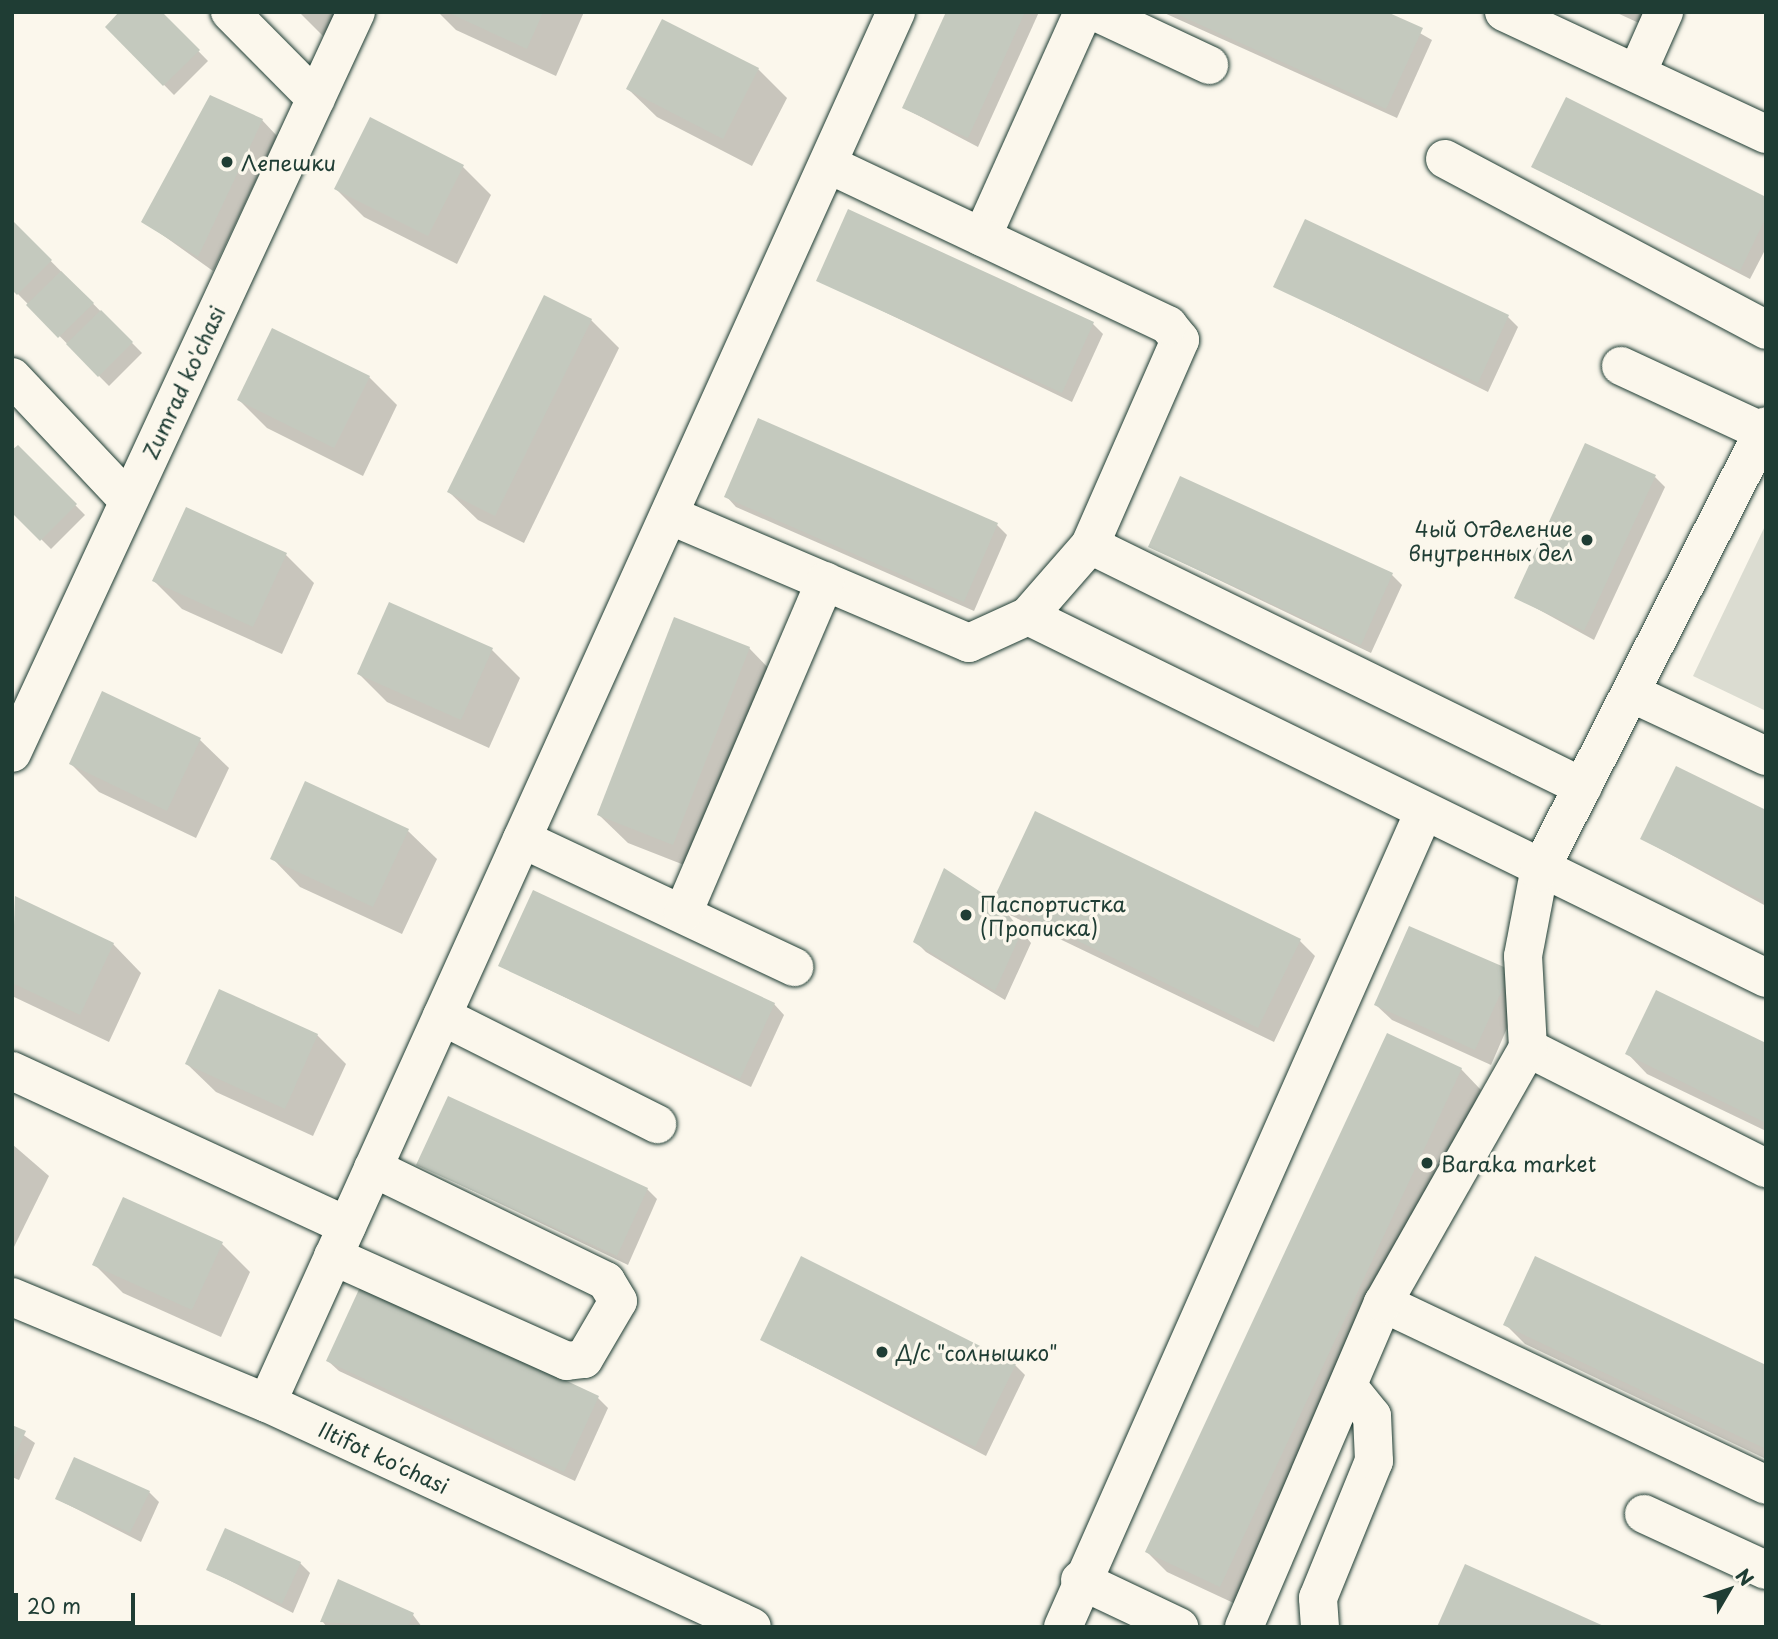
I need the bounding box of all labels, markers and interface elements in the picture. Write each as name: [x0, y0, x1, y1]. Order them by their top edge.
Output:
place label: Лепешки: [241, 149, 336, 175]
marker: Лепешки: [219, 154, 235, 170]
street label: Zumrad ko'chasi: [136, 301, 230, 463]
place label: 4ый Отделение внутренных дел: [1407, 515, 1573, 565]
marker: 4ый Отделение внутренных дел: [1579, 532, 1595, 548]
place label: Паспортистка (Прописка): [980, 890, 1126, 940]
marker: Паспортистка (Прописка): [958, 907, 974, 923]
place label: Baraka market: [1441, 1150, 1597, 1176]
marker: Baraka market: [1419, 1155, 1435, 1171]
place label: Д/с "солнышко": [896, 1339, 1059, 1365]
marker: Д/с "солнышко": [874, 1344, 890, 1360]
street label: Iltifot ko'chasi: [315, 1416, 453, 1498]
north arrow: [1694, 1555, 1764, 1625]
text: N: [1730, 1562, 1761, 1591]
scale bar: [18, 1580, 138, 1624]
text: 20 m: [27, 1589, 81, 1621]

